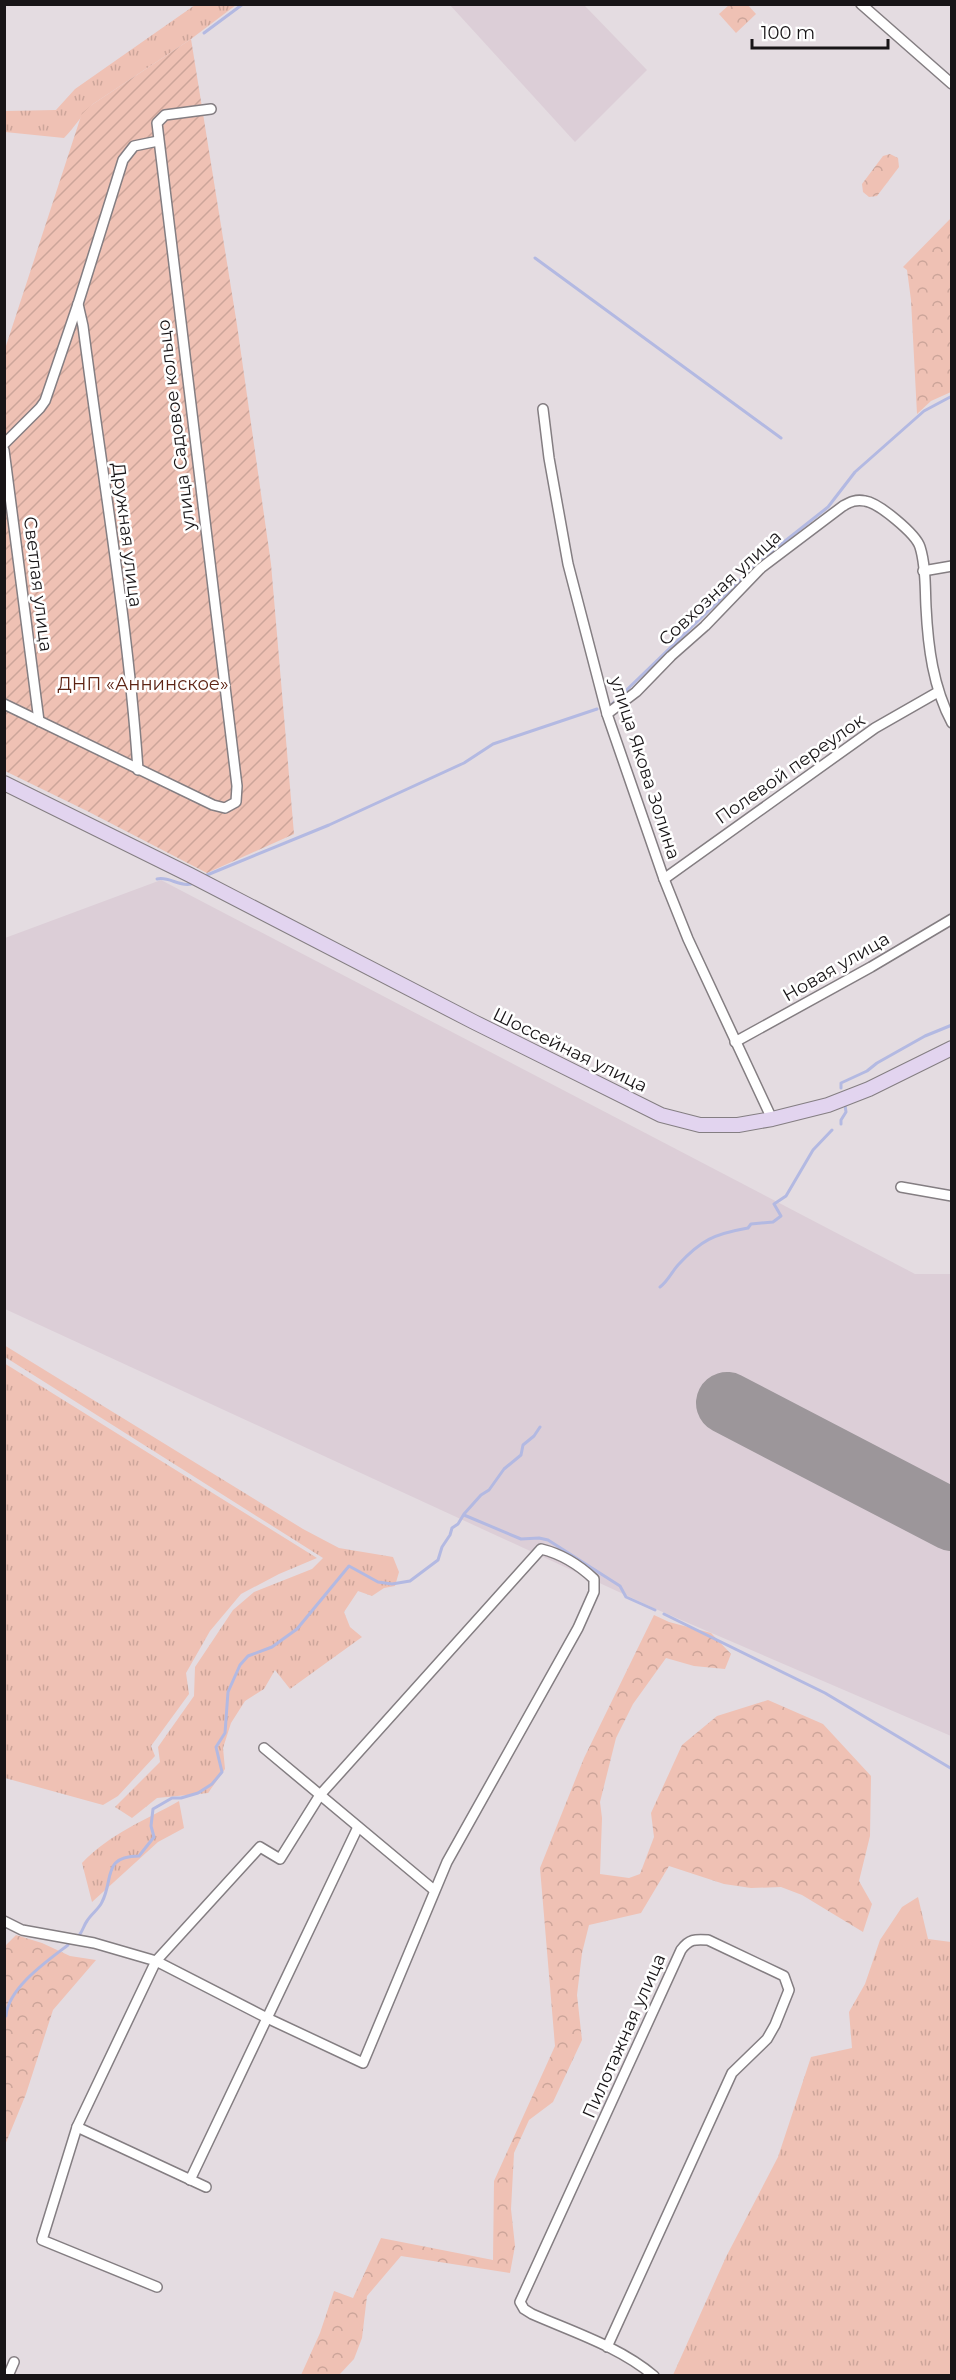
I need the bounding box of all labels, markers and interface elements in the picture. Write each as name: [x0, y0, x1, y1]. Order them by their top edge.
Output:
scale bar: [752, 12, 888, 50]
text: 100 m: [761, 22, 815, 44]
street label: улица Садовое кольцо: [152, 318, 200, 533]
street label: Дружная улица: [107, 462, 147, 608]
street label: Светлая улица: [19, 515, 57, 653]
street label: Совхозная улица: [654, 526, 786, 650]
park label: ДНП «Аннинское»: [57, 673, 229, 695]
street label: улица Якова Золина: [605, 673, 685, 862]
street label: Полевой переулок: [711, 709, 870, 829]
street label: Новая улица: [779, 928, 893, 1006]
street label: Шоссейная улица: [489, 1003, 651, 1097]
street label: Пилотажная улица: [578, 1950, 670, 2122]

